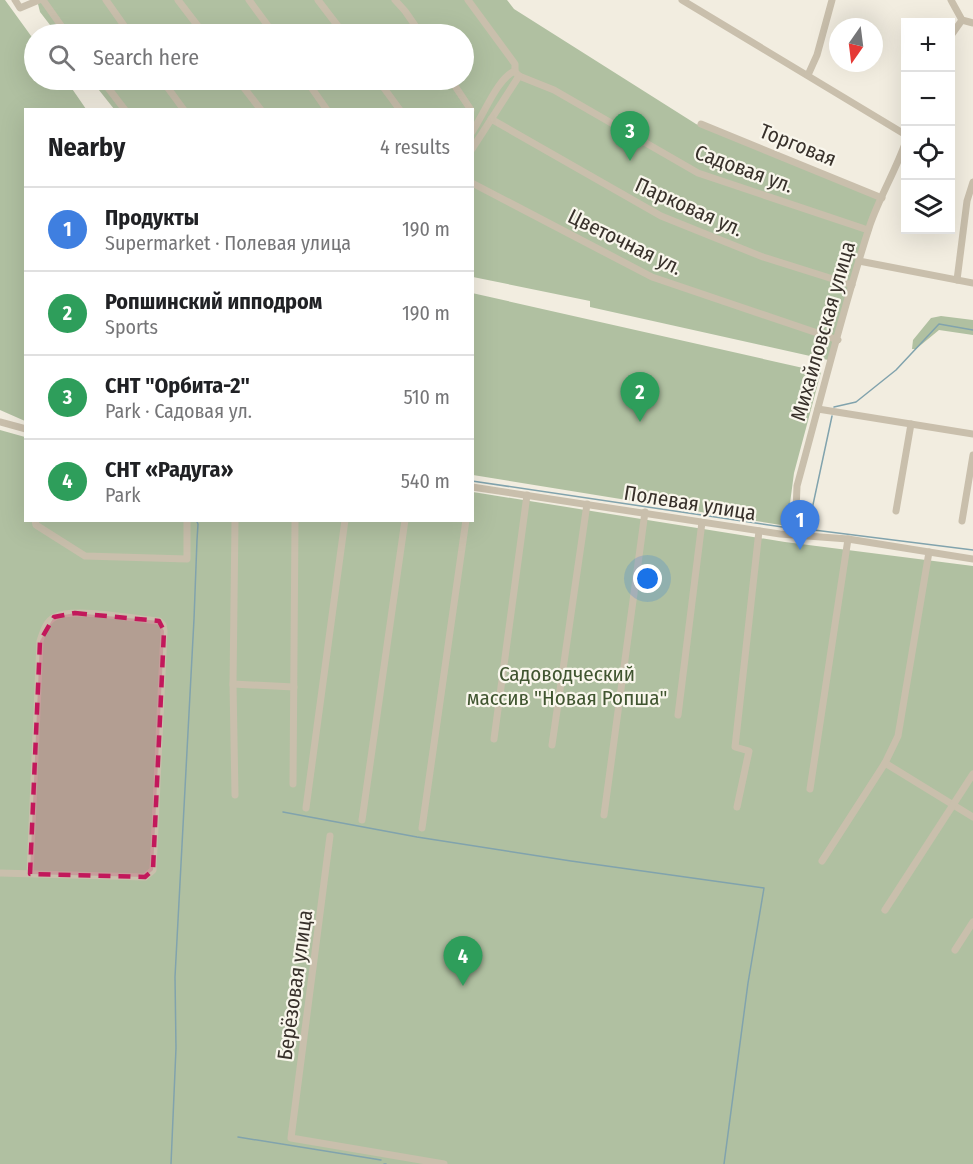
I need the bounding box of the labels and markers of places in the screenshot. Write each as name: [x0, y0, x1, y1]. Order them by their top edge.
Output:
pin: 3: [610, 112, 650, 161]
pin: 2: [620, 372, 660, 422]
pin: 1: [780, 500, 820, 550]
pin: 4: [444, 936, 482, 986]

